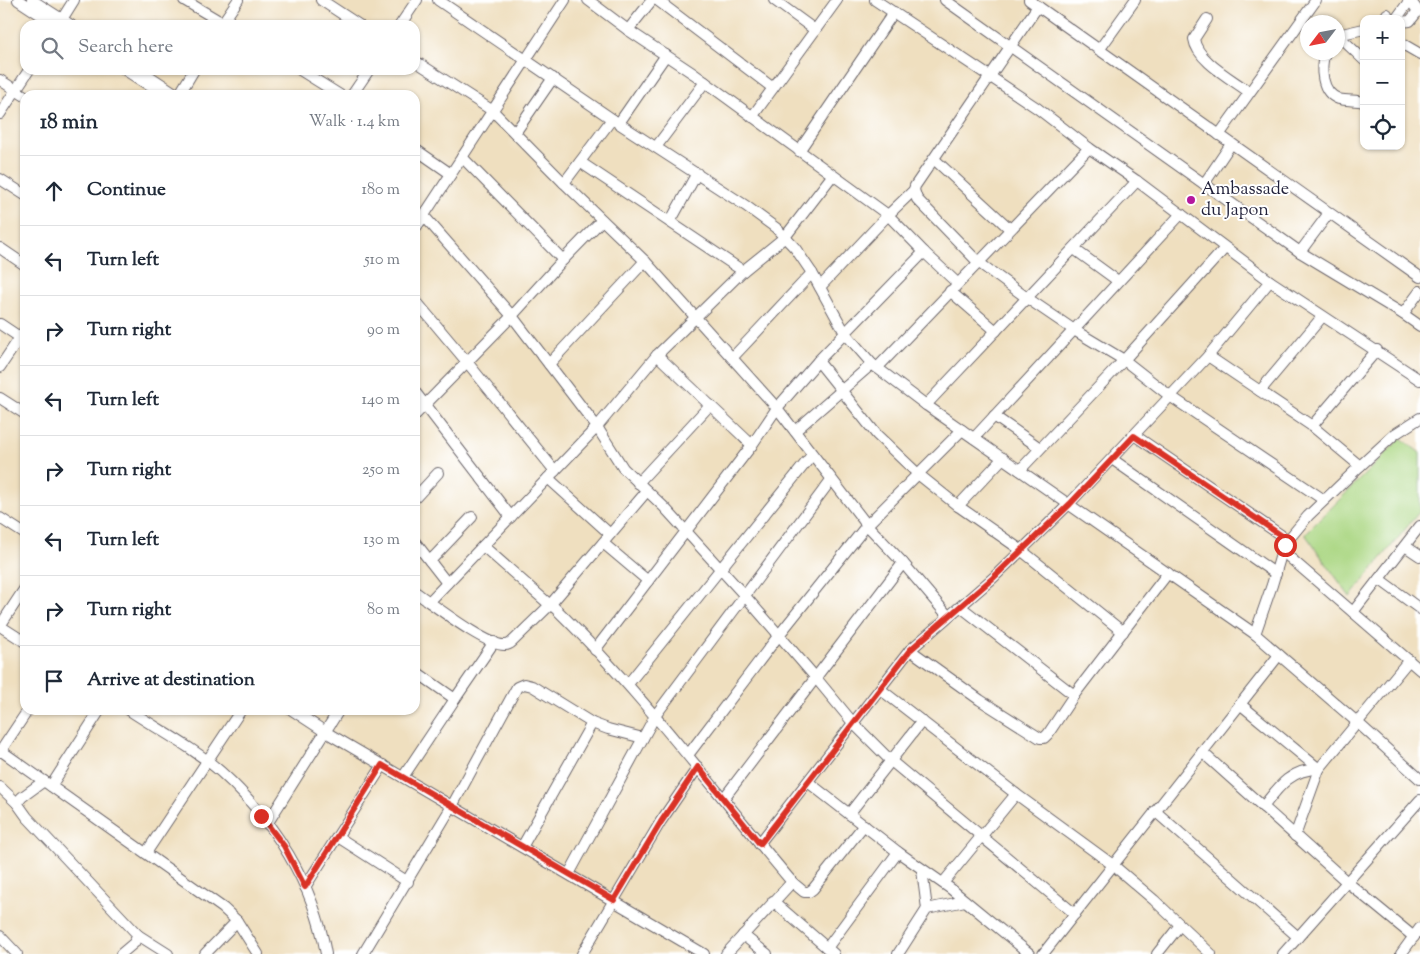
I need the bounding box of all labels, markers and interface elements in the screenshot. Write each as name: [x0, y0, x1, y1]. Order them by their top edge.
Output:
north arrow: [1300, 15, 1345, 60]
map controls: [1360, 15, 1405, 150]
button: +: [1360, 15, 1405, 60]
search box: [20, 20, 420, 75]
icon: search: [38, 34, 66, 62]
text: Search here: [78, 34, 173, 61]
button: −: [1360, 60, 1405, 105]
button: locate: [1360, 105, 1405, 150]
text: 18 min: [40, 108, 98, 138]
text: Walk · 1.4 km: [309, 111, 400, 134]
icon: ahead: [40, 177, 68, 205]
text: Continue: [87, 177, 166, 204]
place label: Ambassade du Japon: [1201, 177, 1289, 224]
text: 180 m: [361, 179, 400, 202]
marker: Ambassade du Japon: [1185, 194, 1197, 206]
icon: left: [40, 247, 68, 275]
text: Turn left: [87, 247, 159, 274]
text: 510 m: [364, 249, 400, 272]
icon: right: [40, 317, 68, 345]
text: Turn right: [87, 317, 171, 344]
text: 90 m: [367, 319, 400, 342]
icon: left: [40, 387, 68, 415]
text: Turn left: [87, 387, 159, 414]
text: 140 m: [362, 389, 400, 412]
icon: right: [40, 457, 68, 485]
text: Turn right: [87, 457, 171, 484]
text: 250 m: [362, 459, 400, 482]
icon: left: [40, 527, 68, 555]
text: Turn left: [87, 527, 159, 554]
text: 130 m: [363, 529, 400, 552]
route start: [1274, 534, 1297, 557]
icon: right: [40, 597, 68, 625]
text: Turn right: [87, 597, 171, 624]
text: 80 m: [367, 599, 400, 622]
icon: arrive: [40, 667, 68, 695]
text: Arrive at destination: [87, 667, 255, 694]
route end: [250, 805, 273, 828]

